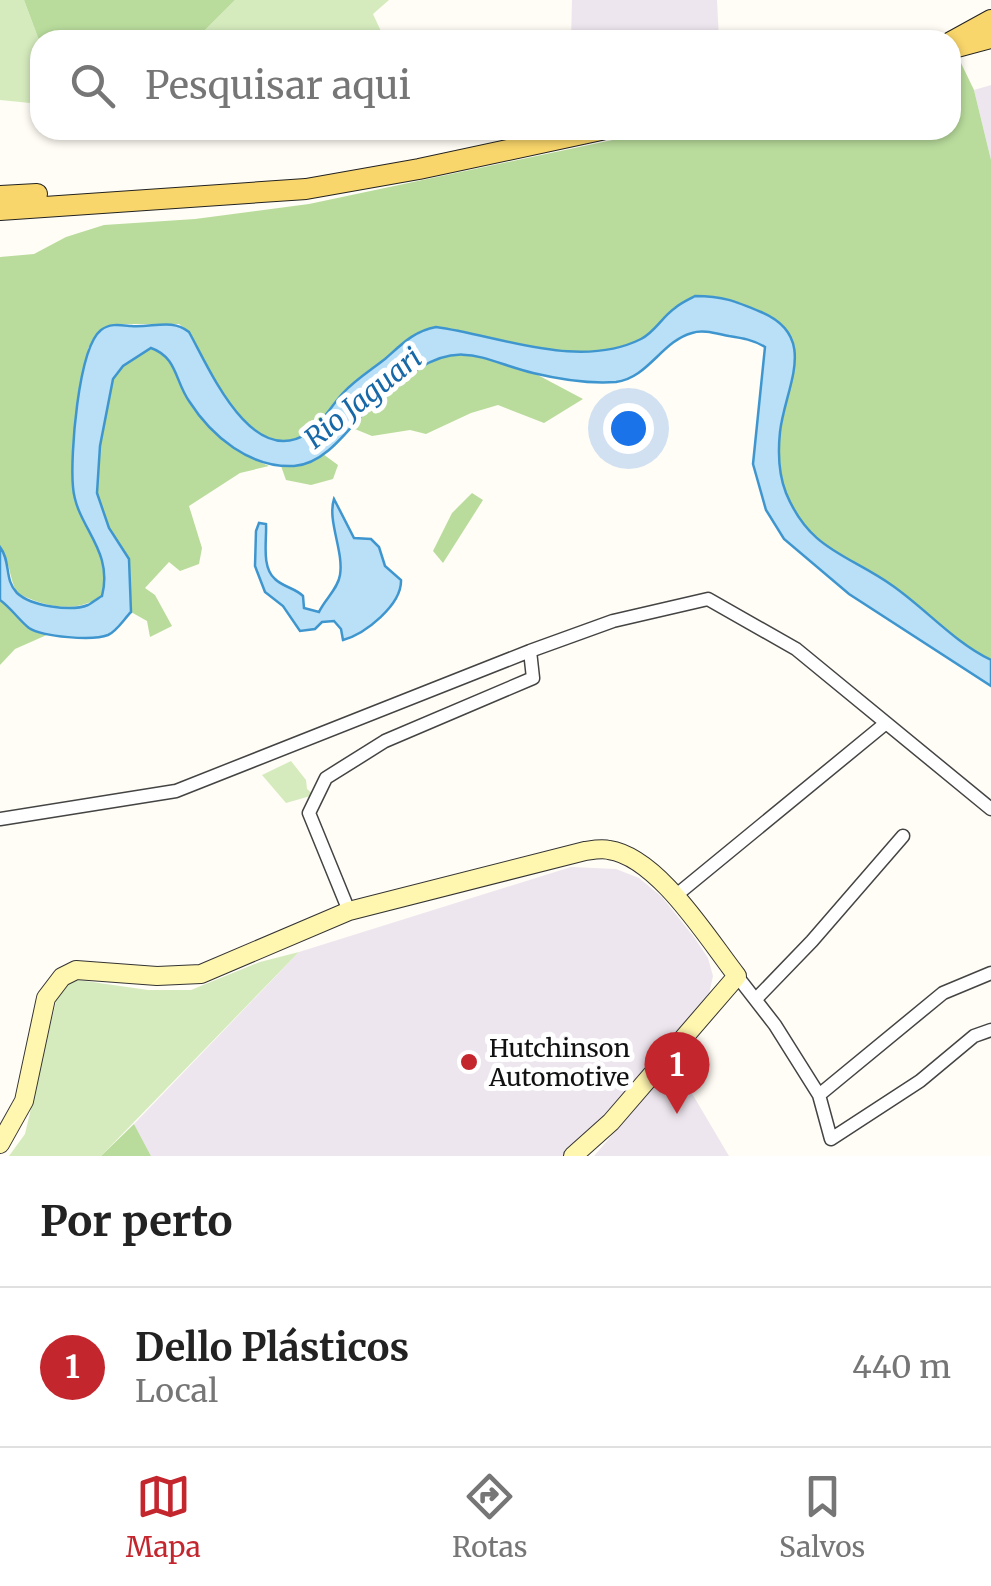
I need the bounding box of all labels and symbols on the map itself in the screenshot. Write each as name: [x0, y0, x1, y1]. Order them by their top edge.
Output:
water label: Rio Jaguari: [297, 340, 429, 456]
your location: [603, 403, 654, 454]
place label: Hutchinson Automotive: [488, 1032, 630, 1093]
pin: 1: [644, 1032, 710, 1114]
marker: Hutchinson Automotive: [458, 1051, 480, 1073]

